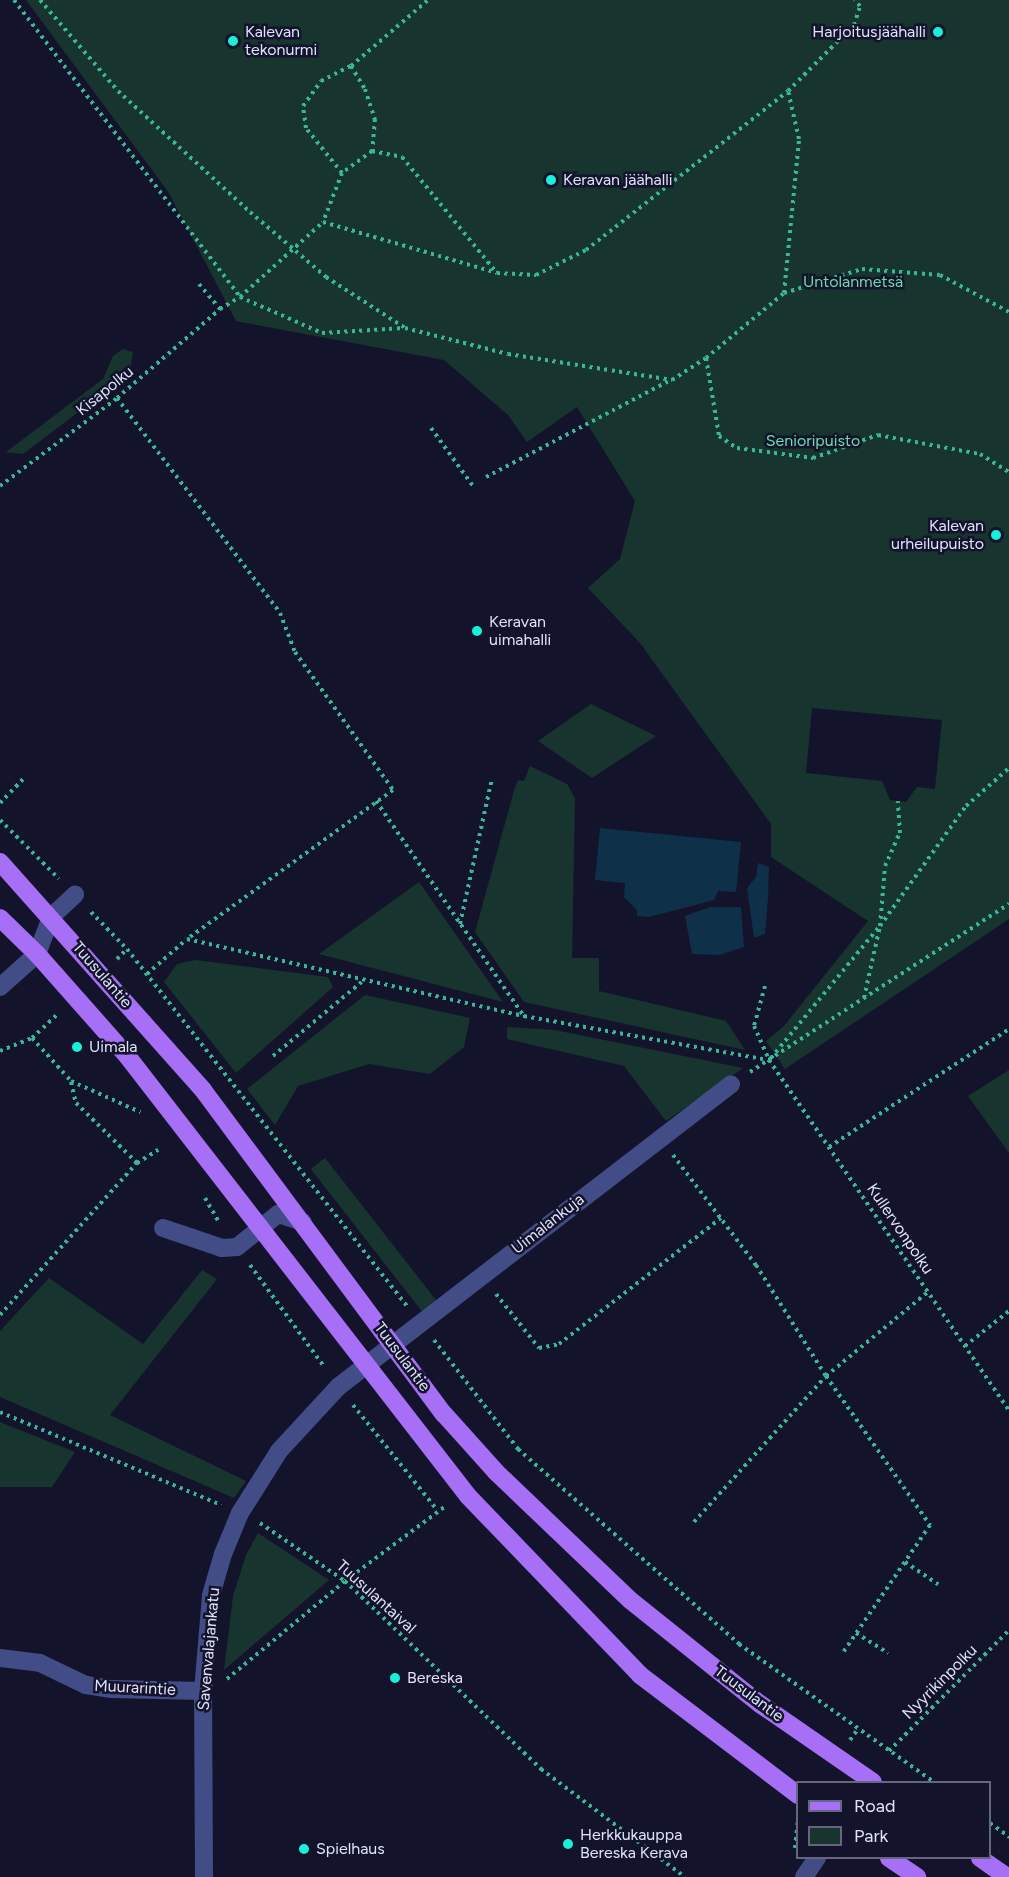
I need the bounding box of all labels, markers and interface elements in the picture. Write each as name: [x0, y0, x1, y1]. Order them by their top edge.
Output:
place label: Kalevan tekonurmi: [245, 22, 317, 60]
place label: Harjoitusjäähalli: [812, 22, 926, 42]
marker: Harjoitusjäähalli: [931, 25, 945, 39]
marker: Kalevan tekonurmi: [226, 34, 240, 48]
place label: Keravan jäähalli: [563, 170, 672, 190]
marker: Keravan jäähalli: [544, 173, 558, 187]
park label: Untolanmetsä: [803, 272, 903, 292]
street label: Kisapolku: [73, 362, 137, 420]
park label: Senioripuisto: [766, 431, 860, 451]
place label: Kalevan urheilupuisto: [891, 516, 984, 554]
marker: Kalevan urheilupuisto: [989, 528, 1003, 542]
place label: Keravan uimahalli: [489, 612, 551, 650]
marker: Keravan uimahalli: [470, 624, 484, 638]
street label: Tuusulantie: [68, 938, 136, 1012]
place label: Uimala: [89, 1037, 137, 1057]
marker: Uimala: [70, 1040, 84, 1054]
street label: Kullervonpolku: [863, 1180, 937, 1278]
street label: Uimalankuja: [508, 1190, 588, 1258]
street label: Tuusulantie: [370, 1319, 434, 1395]
street label: Tuusulantaival: [332, 1556, 420, 1638]
street label: Savenvalajankatu: [194, 1587, 224, 1711]
street label: Nyyrikinpolku: [899, 1641, 981, 1723]
street label: Tuusulantie: [711, 1662, 787, 1726]
place label: Bereska: [407, 1668, 463, 1688]
marker: Bereska: [388, 1671, 402, 1685]
street label: Muurarintie: [94, 1676, 176, 1700]
legend: [796, 1781, 991, 1859]
text: Road: [854, 1795, 895, 1817]
place label: Herkkukauppa Bereska Kerava: [580, 1825, 688, 1863]
text: Park: [854, 1825, 888, 1847]
marker: Herkkukauppa Bereska Kerava: [561, 1837, 575, 1851]
place label: Spielhaus: [316, 1839, 385, 1859]
marker: Spielhaus: [297, 1842, 311, 1856]

